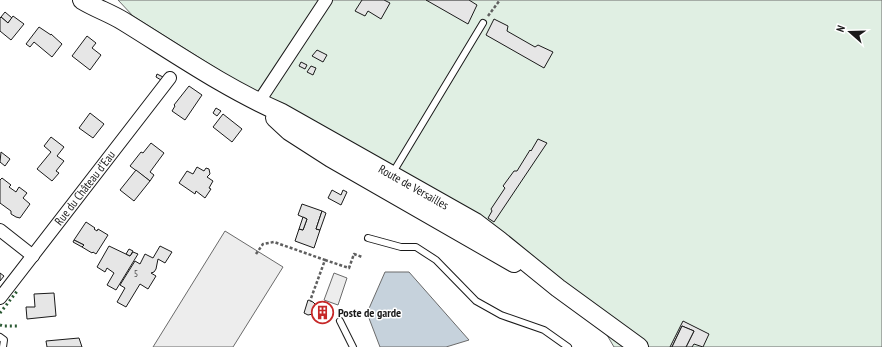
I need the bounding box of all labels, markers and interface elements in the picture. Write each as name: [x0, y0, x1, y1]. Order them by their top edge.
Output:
north arrow: [830, 12, 870, 52]
text: N: [833, 23, 848, 34]
street label: Rue du Château d'Eau: [51, 147, 118, 228]
street label: Route de Versailles: [376, 161, 452, 213]
house number: 5: [134, 267, 138, 280]
building icon: Poste de garde: [310, 300, 336, 326]
place label: Poste de garde: [338, 305, 401, 320]

